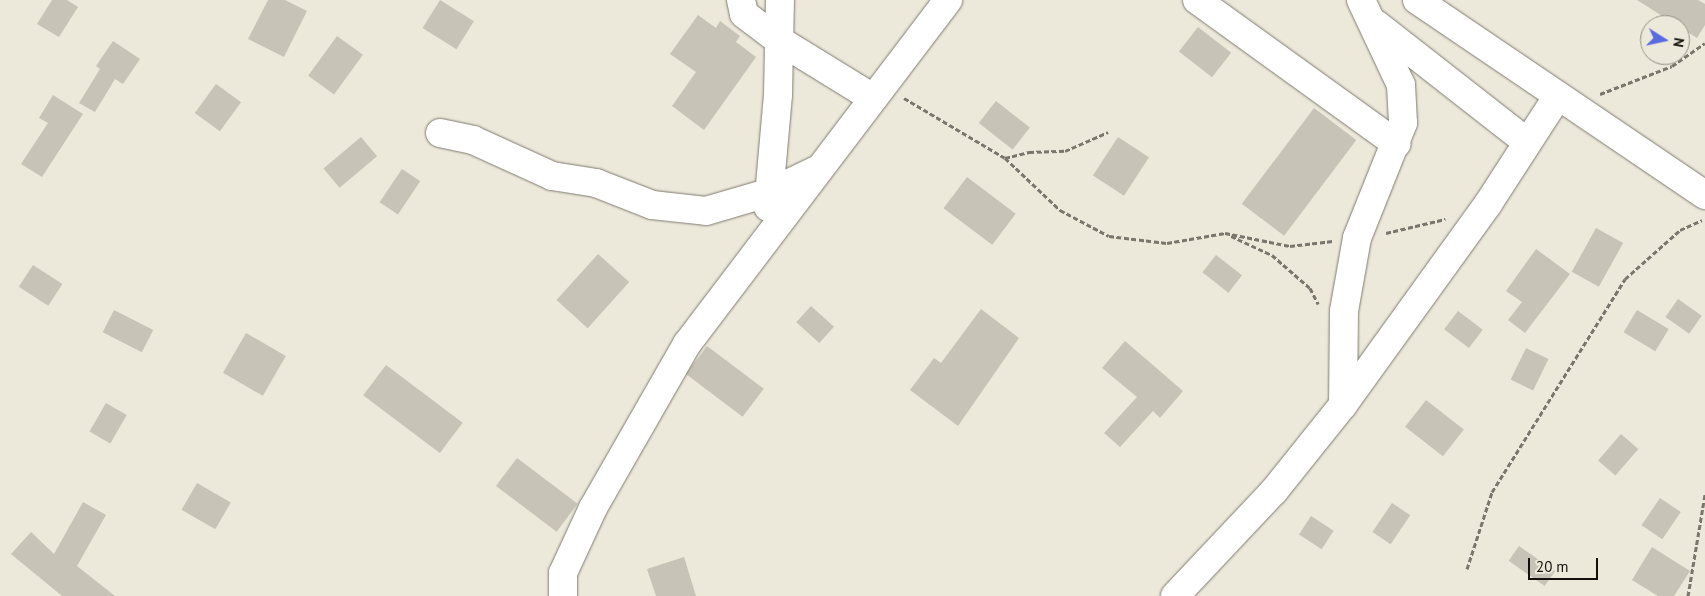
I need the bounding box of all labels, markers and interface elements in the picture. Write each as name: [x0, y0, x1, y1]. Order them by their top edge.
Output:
north arrow: [1640, 15, 1690, 65]
text: N: [1669, 36, 1688, 49]
scale bar: [1530, 548, 1600, 580]
text: 20 m: [1536, 557, 1569, 576]

